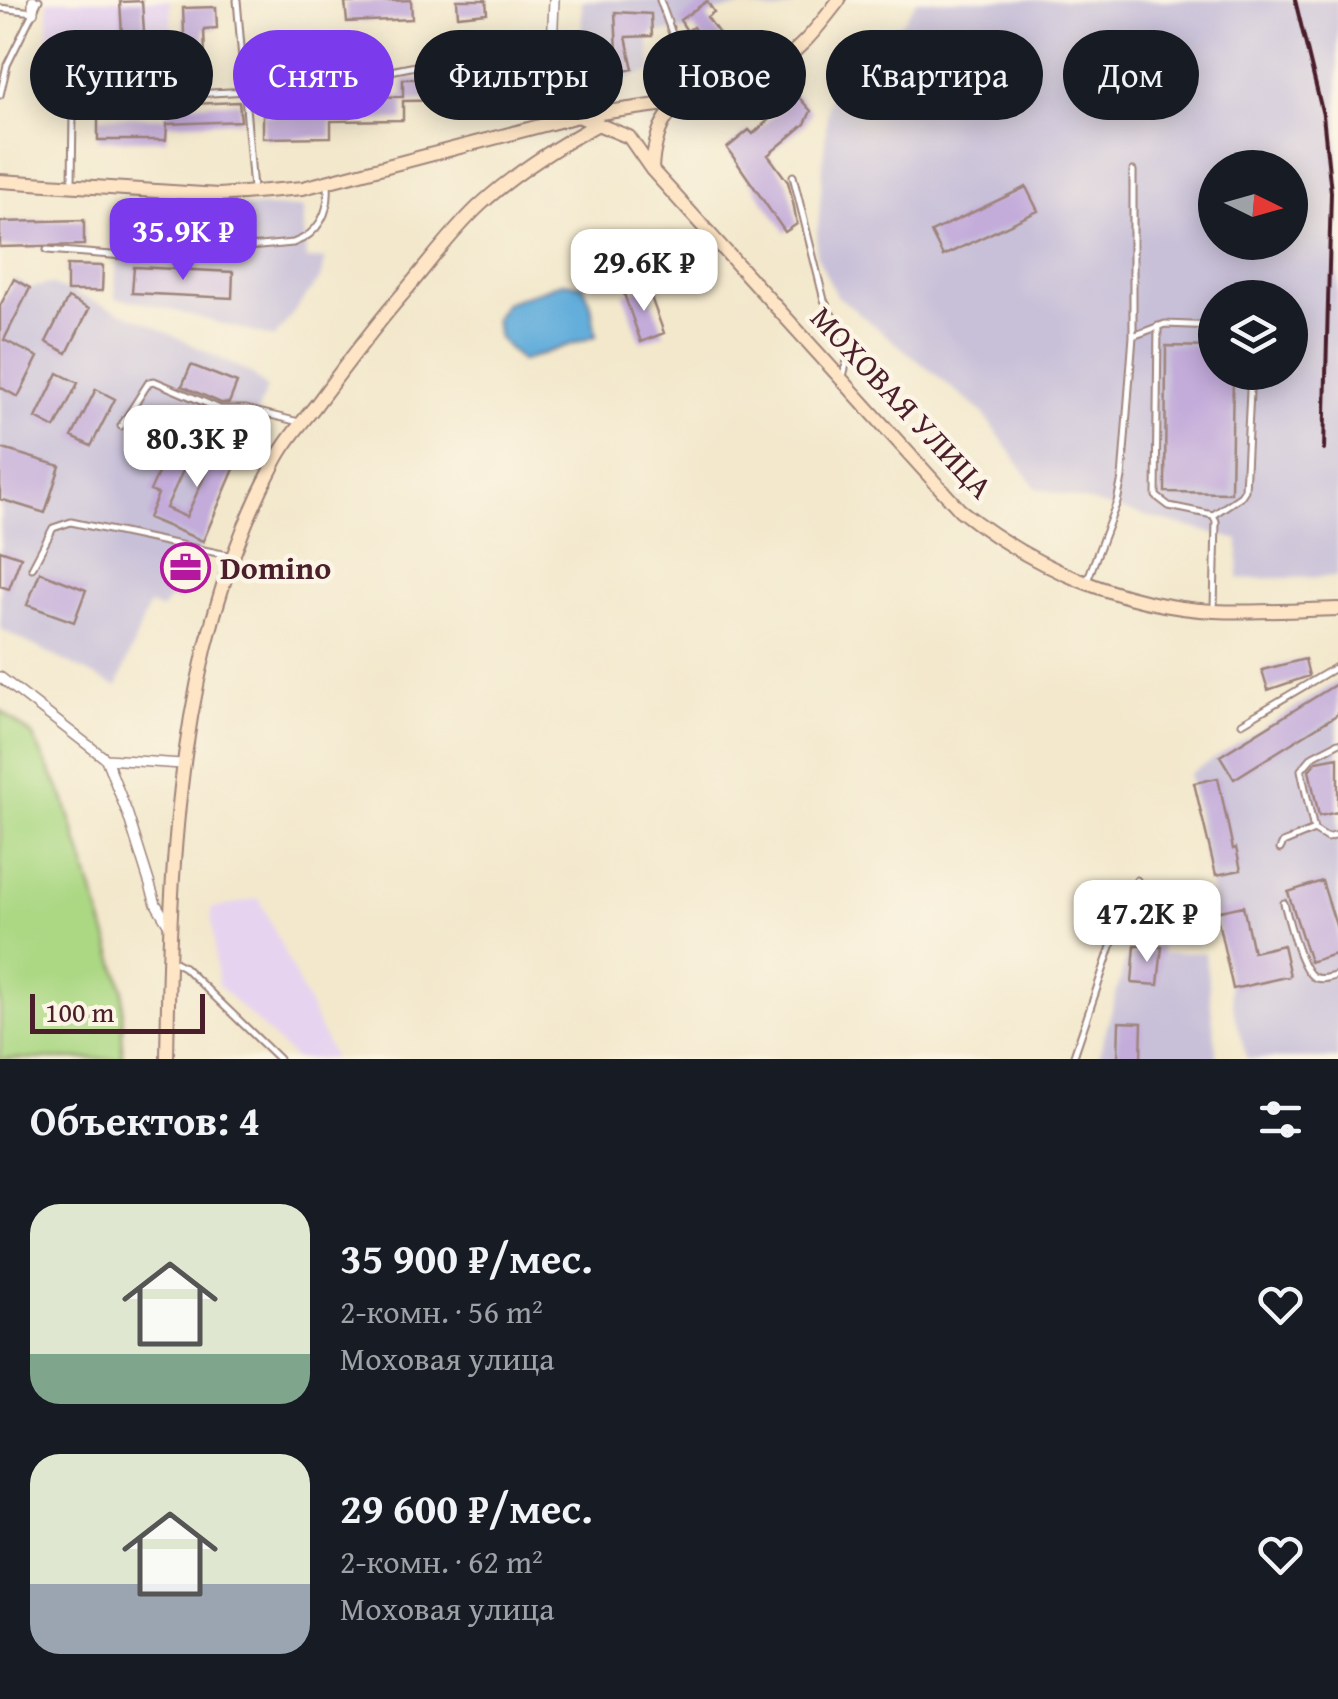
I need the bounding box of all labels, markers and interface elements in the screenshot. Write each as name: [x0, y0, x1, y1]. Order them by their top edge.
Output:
chip: Купить: [30, 30, 213, 120]
chip: Снять: [233, 30, 394, 120]
chip: Фильтры: [414, 30, 623, 120]
chip: Новое: [643, 30, 806, 120]
chip: Квартира: [826, 30, 1043, 120]
chip: Дом: [1063, 30, 1199, 120]
north arrow: [1198, 150, 1308, 260]
map controls: [1198, 150, 1308, 390]
pin: 35.9K ₽: [91, 198, 275, 283]
text: 35.9K ₽: [132, 207, 234, 254]
pin: 29.6K ₽: [552, 229, 736, 314]
text: 29.6K ₽: [593, 238, 695, 285]
button: layers: [1198, 280, 1308, 390]
street label: МОХОВАЯ УЛИЦА: [800, 295, 1004, 509]
pin: 80.3K ₽: [105, 405, 289, 490]
text: 80.3K ₽: [146, 414, 248, 461]
office icon: Domino: [159, 541, 211, 593]
place label: Domino: [220, 544, 331, 591]
pin: 47.2K ₽: [1055, 880, 1239, 965]
text: 47.2K ₽: [1096, 889, 1198, 936]
scale bar: [30, 989, 205, 1034]
text: 100 m: [45, 991, 114, 1032]
text: Объектов: 4: [30, 1089, 260, 1150]
icon: filters: [1253, 1092, 1308, 1147]
text: 35 900 ₽/мес.: [340, 1227, 593, 1288]
icon: home: [110, 1244, 230, 1364]
icon: heart: [1253, 1277, 1308, 1332]
text: 2-комн. · 56 m²: [340, 1288, 543, 1335]
text: Моховая улица: [340, 1335, 555, 1382]
text: 29 600 ₽/мес.: [340, 1477, 593, 1538]
icon: home: [110, 1494, 230, 1614]
icon: heart: [1253, 1527, 1308, 1582]
text: 2-комн. · 62 m²: [340, 1538, 543, 1585]
text: Моховая улица: [340, 1585, 555, 1632]

